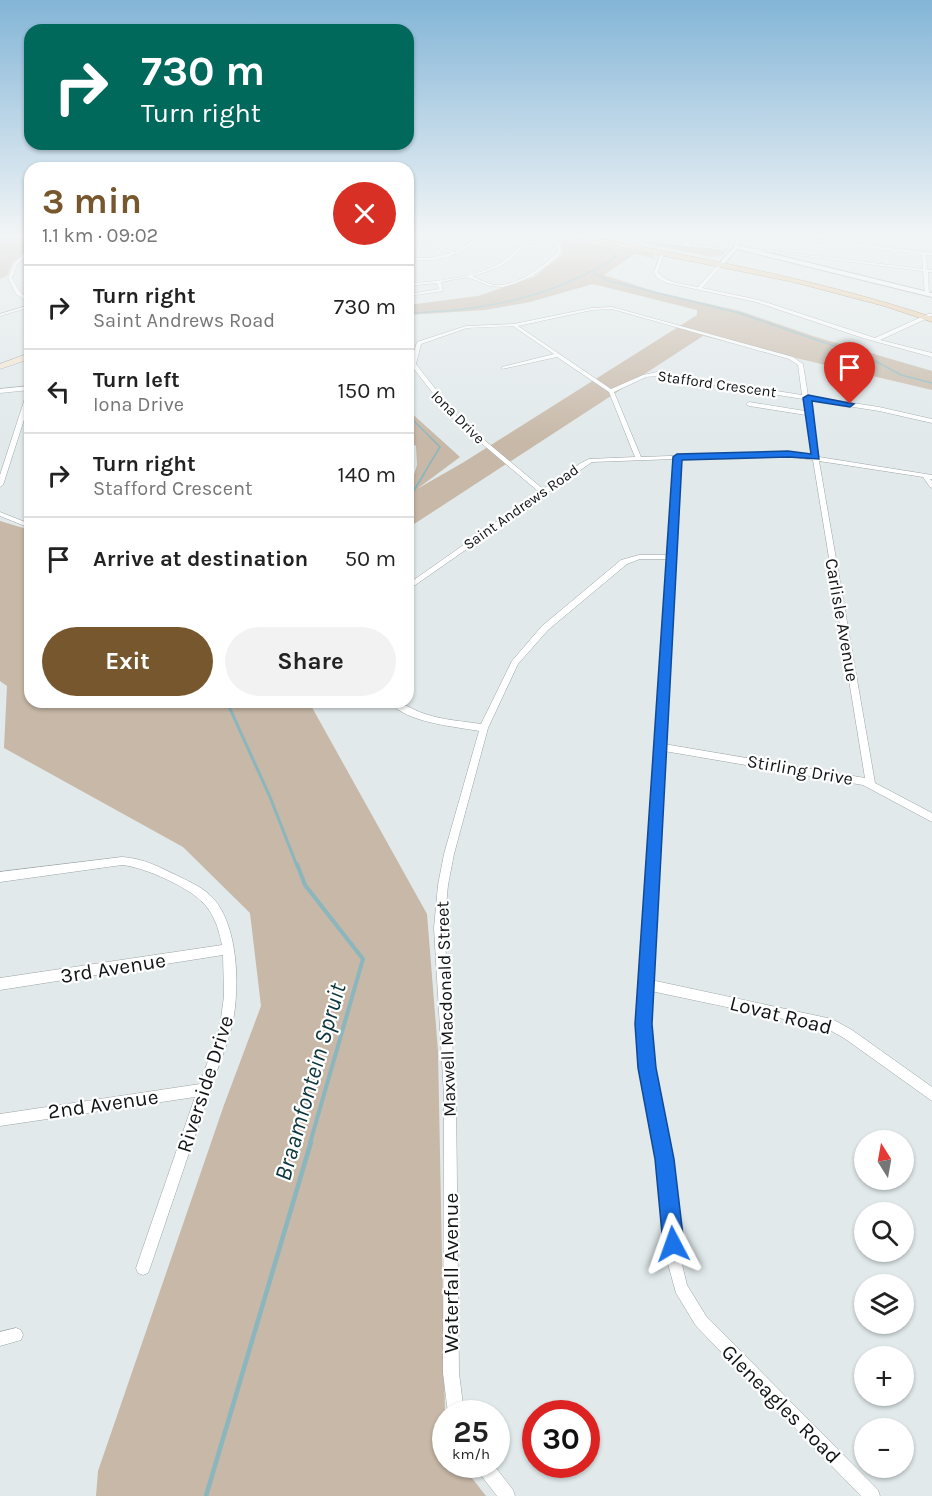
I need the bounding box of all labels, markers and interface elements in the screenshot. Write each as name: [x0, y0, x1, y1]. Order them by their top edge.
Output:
text: 730 m: [141, 46, 265, 96]
icon: right: [42, 48, 120, 126]
text: Turn right: [141, 97, 261, 129]
text: 3 min: [42, 180, 142, 222]
button: close: [333, 182, 396, 245]
text: 1.1 km · 09:02: [42, 224, 158, 247]
text: Turn right: [93, 283, 196, 309]
icon: right: [42, 291, 75, 324]
text: 730 m: [334, 294, 396, 320]
text: Saint Andrews Road: [93, 309, 275, 332]
pin: [824, 342, 875, 404]
icon: arrive: [833, 351, 866, 384]
text: Turn left: [93, 367, 180, 393]
street label: Stafford Crescent: [657, 367, 778, 401]
icon: left: [42, 375, 75, 408]
text: 150 m: [337, 378, 396, 404]
street label: Iona Drive: [427, 386, 489, 448]
text: Iona Drive: [93, 393, 184, 416]
text: Turn right: [93, 451, 196, 477]
icon: right: [42, 459, 75, 492]
street label: Saint Andrews Road: [460, 460, 582, 554]
text: 140 m: [338, 462, 396, 488]
text: Stafford Crescent: [93, 477, 253, 500]
icon: arrive: [42, 543, 75, 576]
text: Arrive at destination: [93, 546, 308, 572]
text: 50 m: [345, 546, 396, 572]
street label: Carlisle Avenue: [820, 556, 864, 684]
button: Exit: [42, 627, 213, 696]
button: Share: [225, 627, 396, 696]
street label: Stirling Drive: [745, 750, 855, 790]
street label: Maxwell Macdonald Street: [431, 900, 461, 1117]
street label: 3rd Avenue: [59, 948, 167, 988]
water label: Braamfontein Spruit: [268, 979, 352, 1184]
street label: Lovat Road: [727, 991, 835, 1039]
street label: Riverside Drive: [172, 1012, 238, 1156]
street label: 2nd Avenue: [46, 1084, 160, 1124]
north arrow: [854, 1130, 914, 1190]
map controls: [854, 1130, 914, 1478]
street label: Waterfall Avenue: [439, 1193, 463, 1353]
button: search: [854, 1202, 914, 1262]
position arrow: [641, 1212, 705, 1276]
button: layers: [854, 1274, 914, 1334]
street label: Gleneagles Road: [717, 1340, 845, 1468]
button: +: [854, 1346, 914, 1406]
speed limit sign: 30: [522, 1400, 600, 1478]
text: 25: [453, 1414, 489, 1450]
button: −: [854, 1418, 914, 1478]
text: km/h: [452, 1445, 490, 1463]

